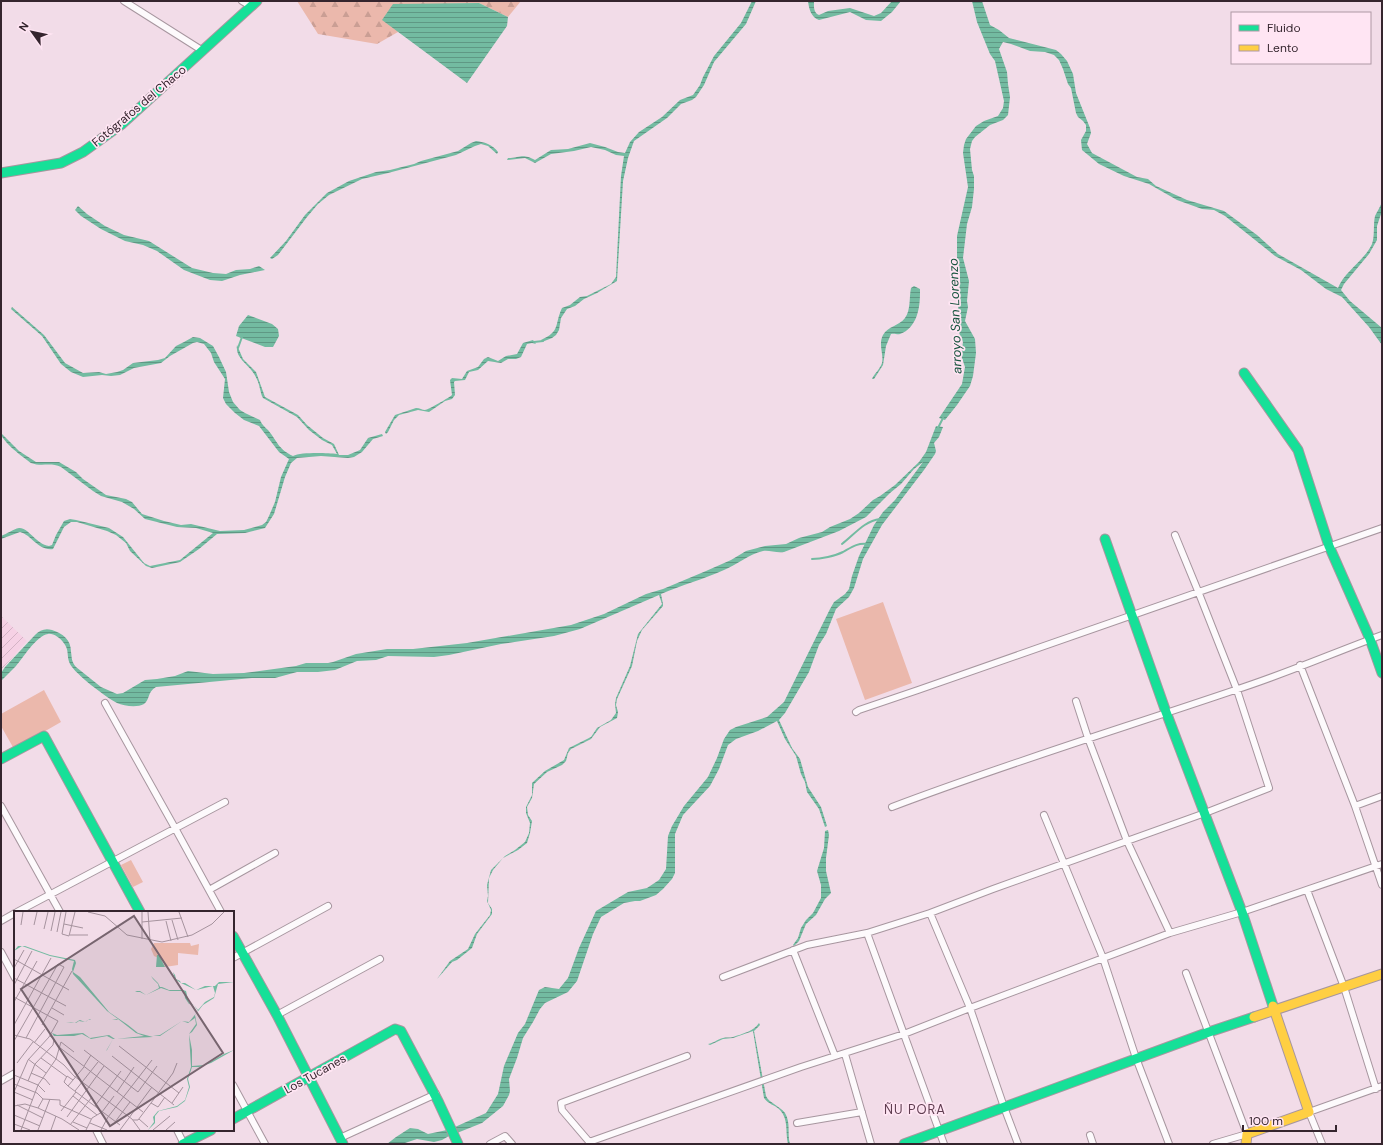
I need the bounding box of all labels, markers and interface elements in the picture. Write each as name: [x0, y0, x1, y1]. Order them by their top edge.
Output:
north arrow: [12, 12, 52, 52]
legend: [1231, 12, 1371, 64]
text: N: [16, 19, 32, 34]
text: Fluido: [1267, 20, 1301, 36]
text: Lento: [1267, 40, 1298, 56]
street label: Fotógrafos del Chaco: [88, 62, 190, 150]
water label: arroyo San Lorenzo: [944, 258, 966, 374]
inset map: [14, 911, 234, 1131]
street label: Los Tucanes: [281, 1050, 349, 1098]
district label: ÑU PORA: [884, 1101, 946, 1118]
scale bar: [1243, 1107, 1336, 1133]
text: 100 m: [1249, 1113, 1283, 1129]

